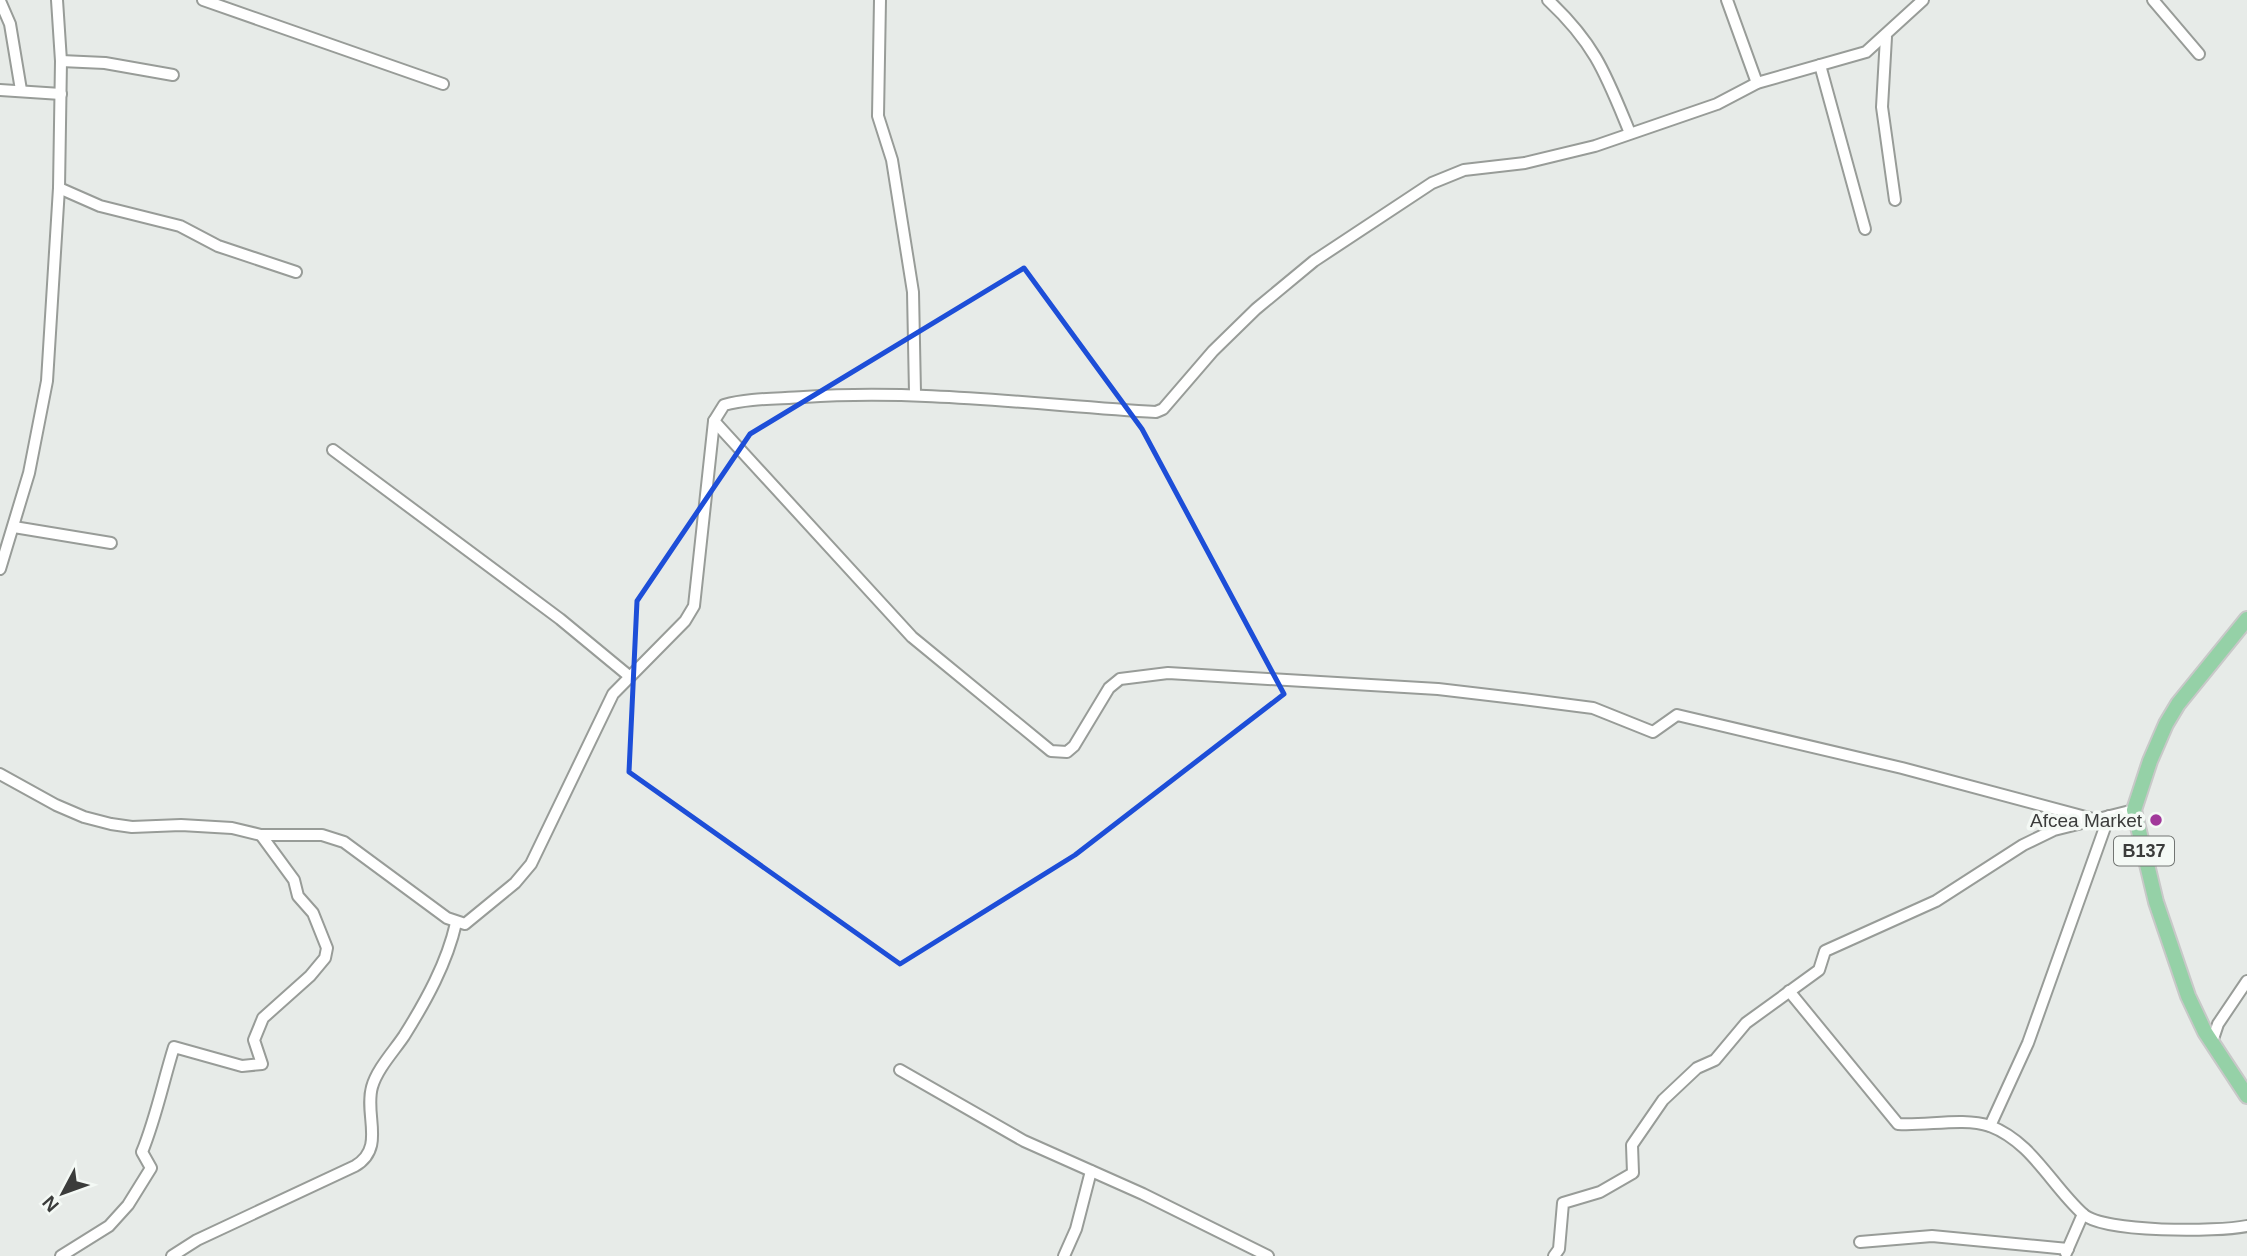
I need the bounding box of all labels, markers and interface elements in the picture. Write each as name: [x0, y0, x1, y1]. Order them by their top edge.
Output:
place label: Afcea Market: [2030, 810, 2143, 831]
marker: Afcea Market: [2148, 812, 2164, 828]
road number: B137: [2114, 836, 2174, 866]
north arrow: [28, 1158, 98, 1228]
text: N: [38, 1192, 63, 1216]

